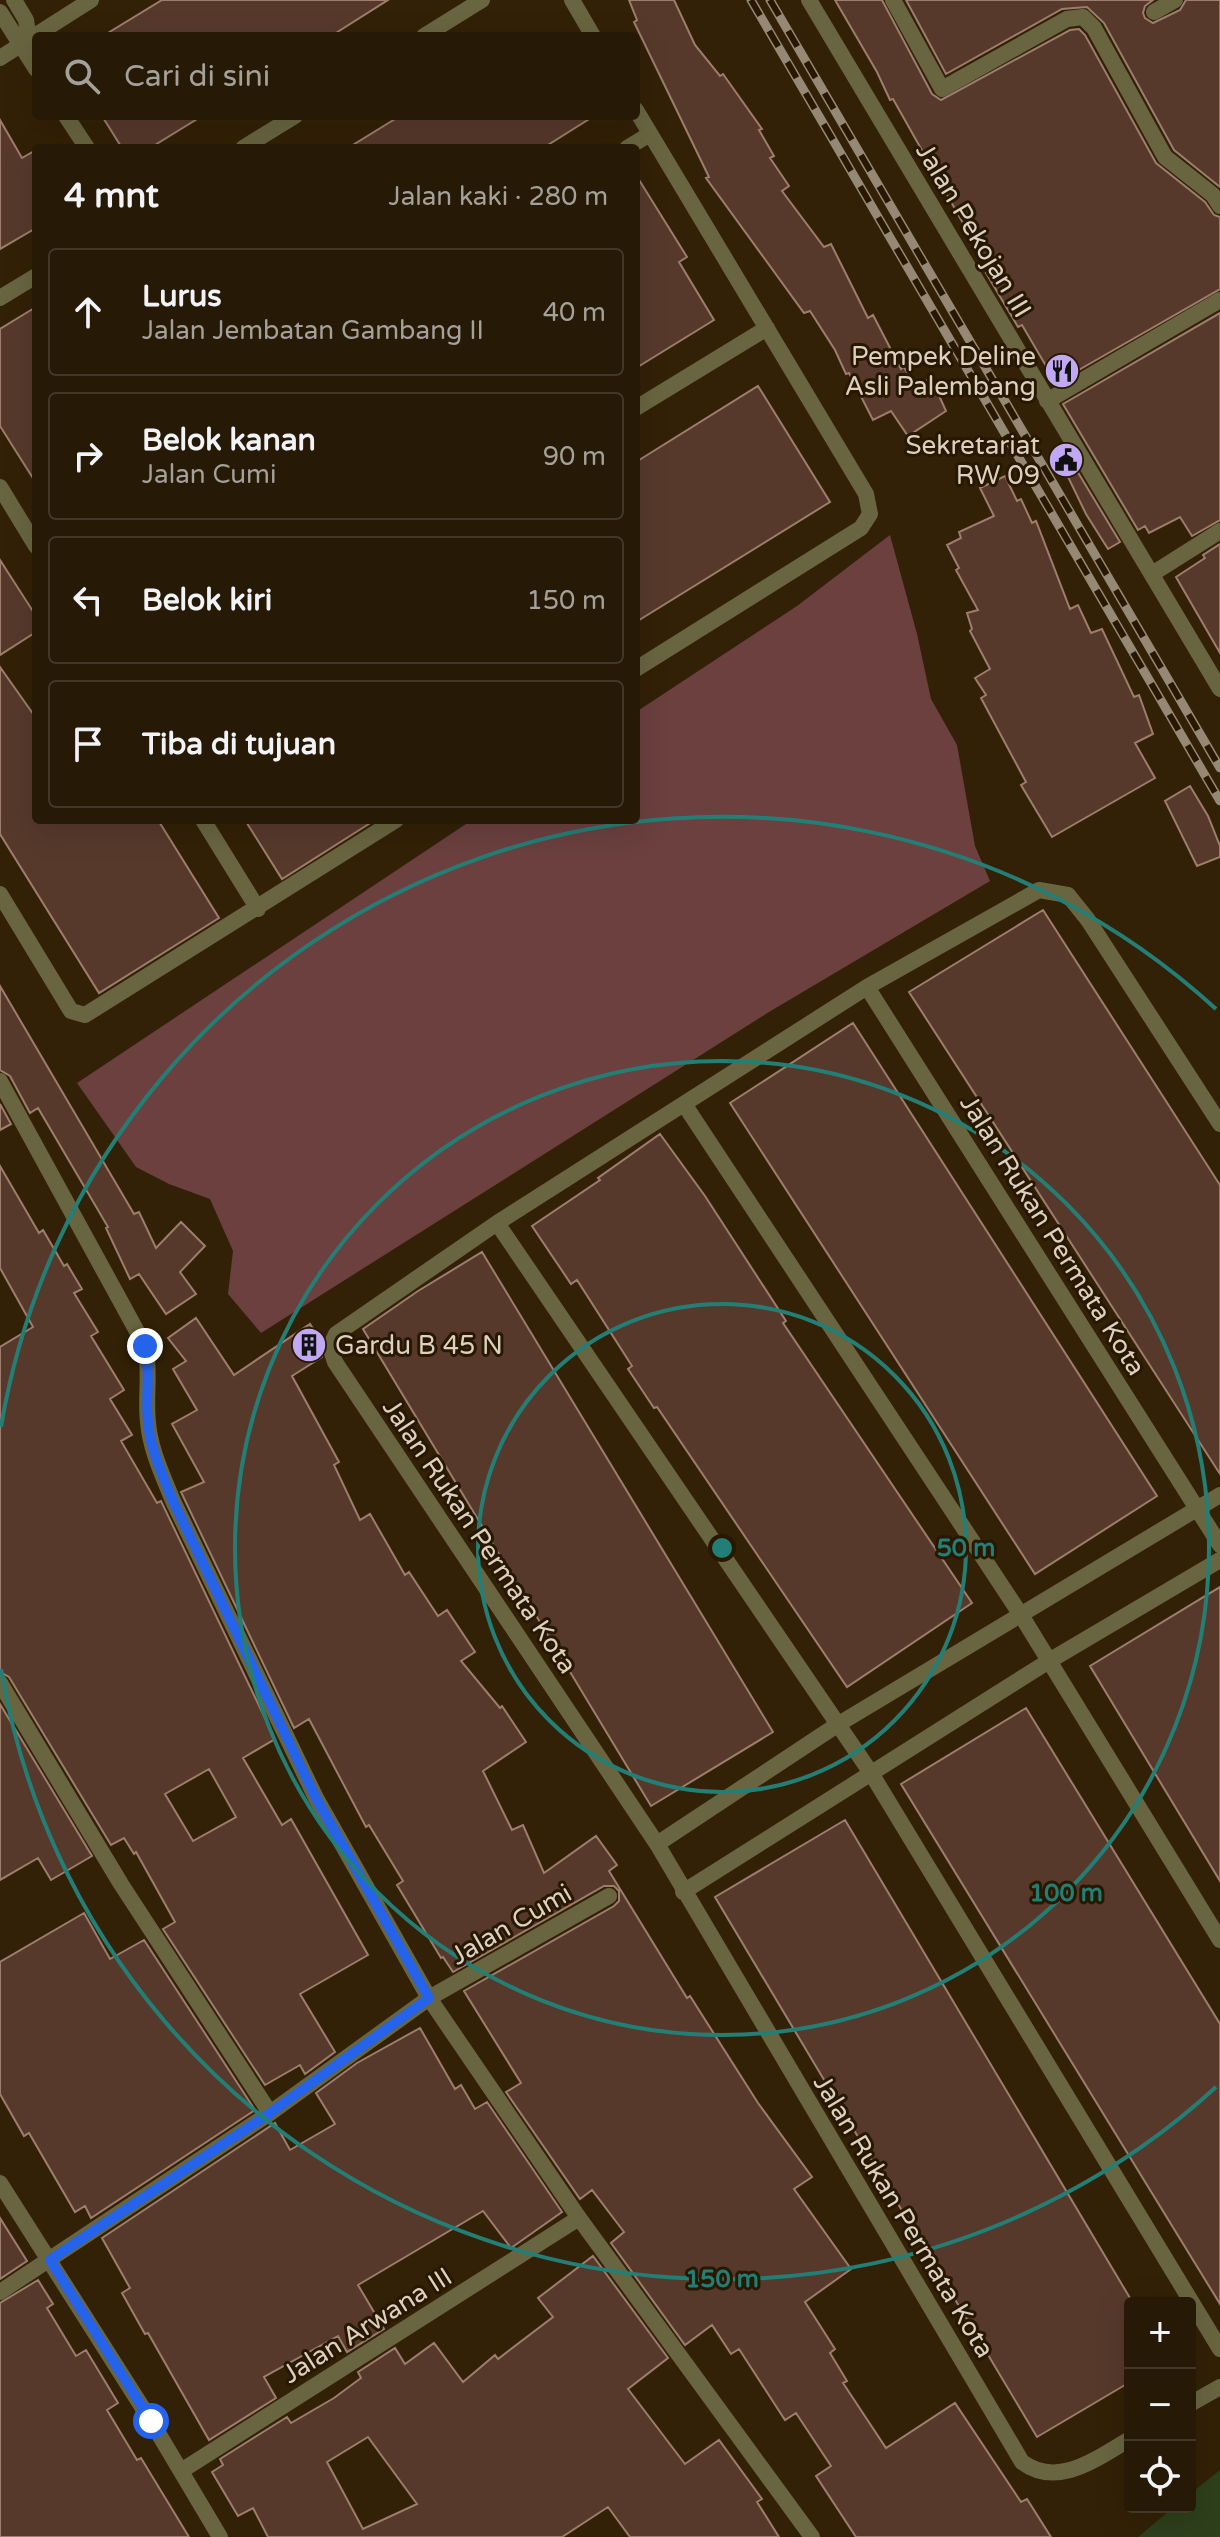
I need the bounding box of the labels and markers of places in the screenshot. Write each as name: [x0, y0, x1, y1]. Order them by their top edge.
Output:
place label: Pempek Deline Asli Palembang: [845, 341, 1036, 402]
restaurant icon: Pempek Deline Asli Palembang: [1043, 352, 1081, 390]
place label: Sekretariat RW 09: [906, 430, 1040, 491]
public building icon: Sekretariat RW 09: [1047, 441, 1085, 479]
building icon: Gardu B 45 N: [290, 1326, 328, 1364]
place label: Gardu B 45 N: [335, 1330, 503, 1361]
centre of rings: [708, 1534, 736, 1562]

